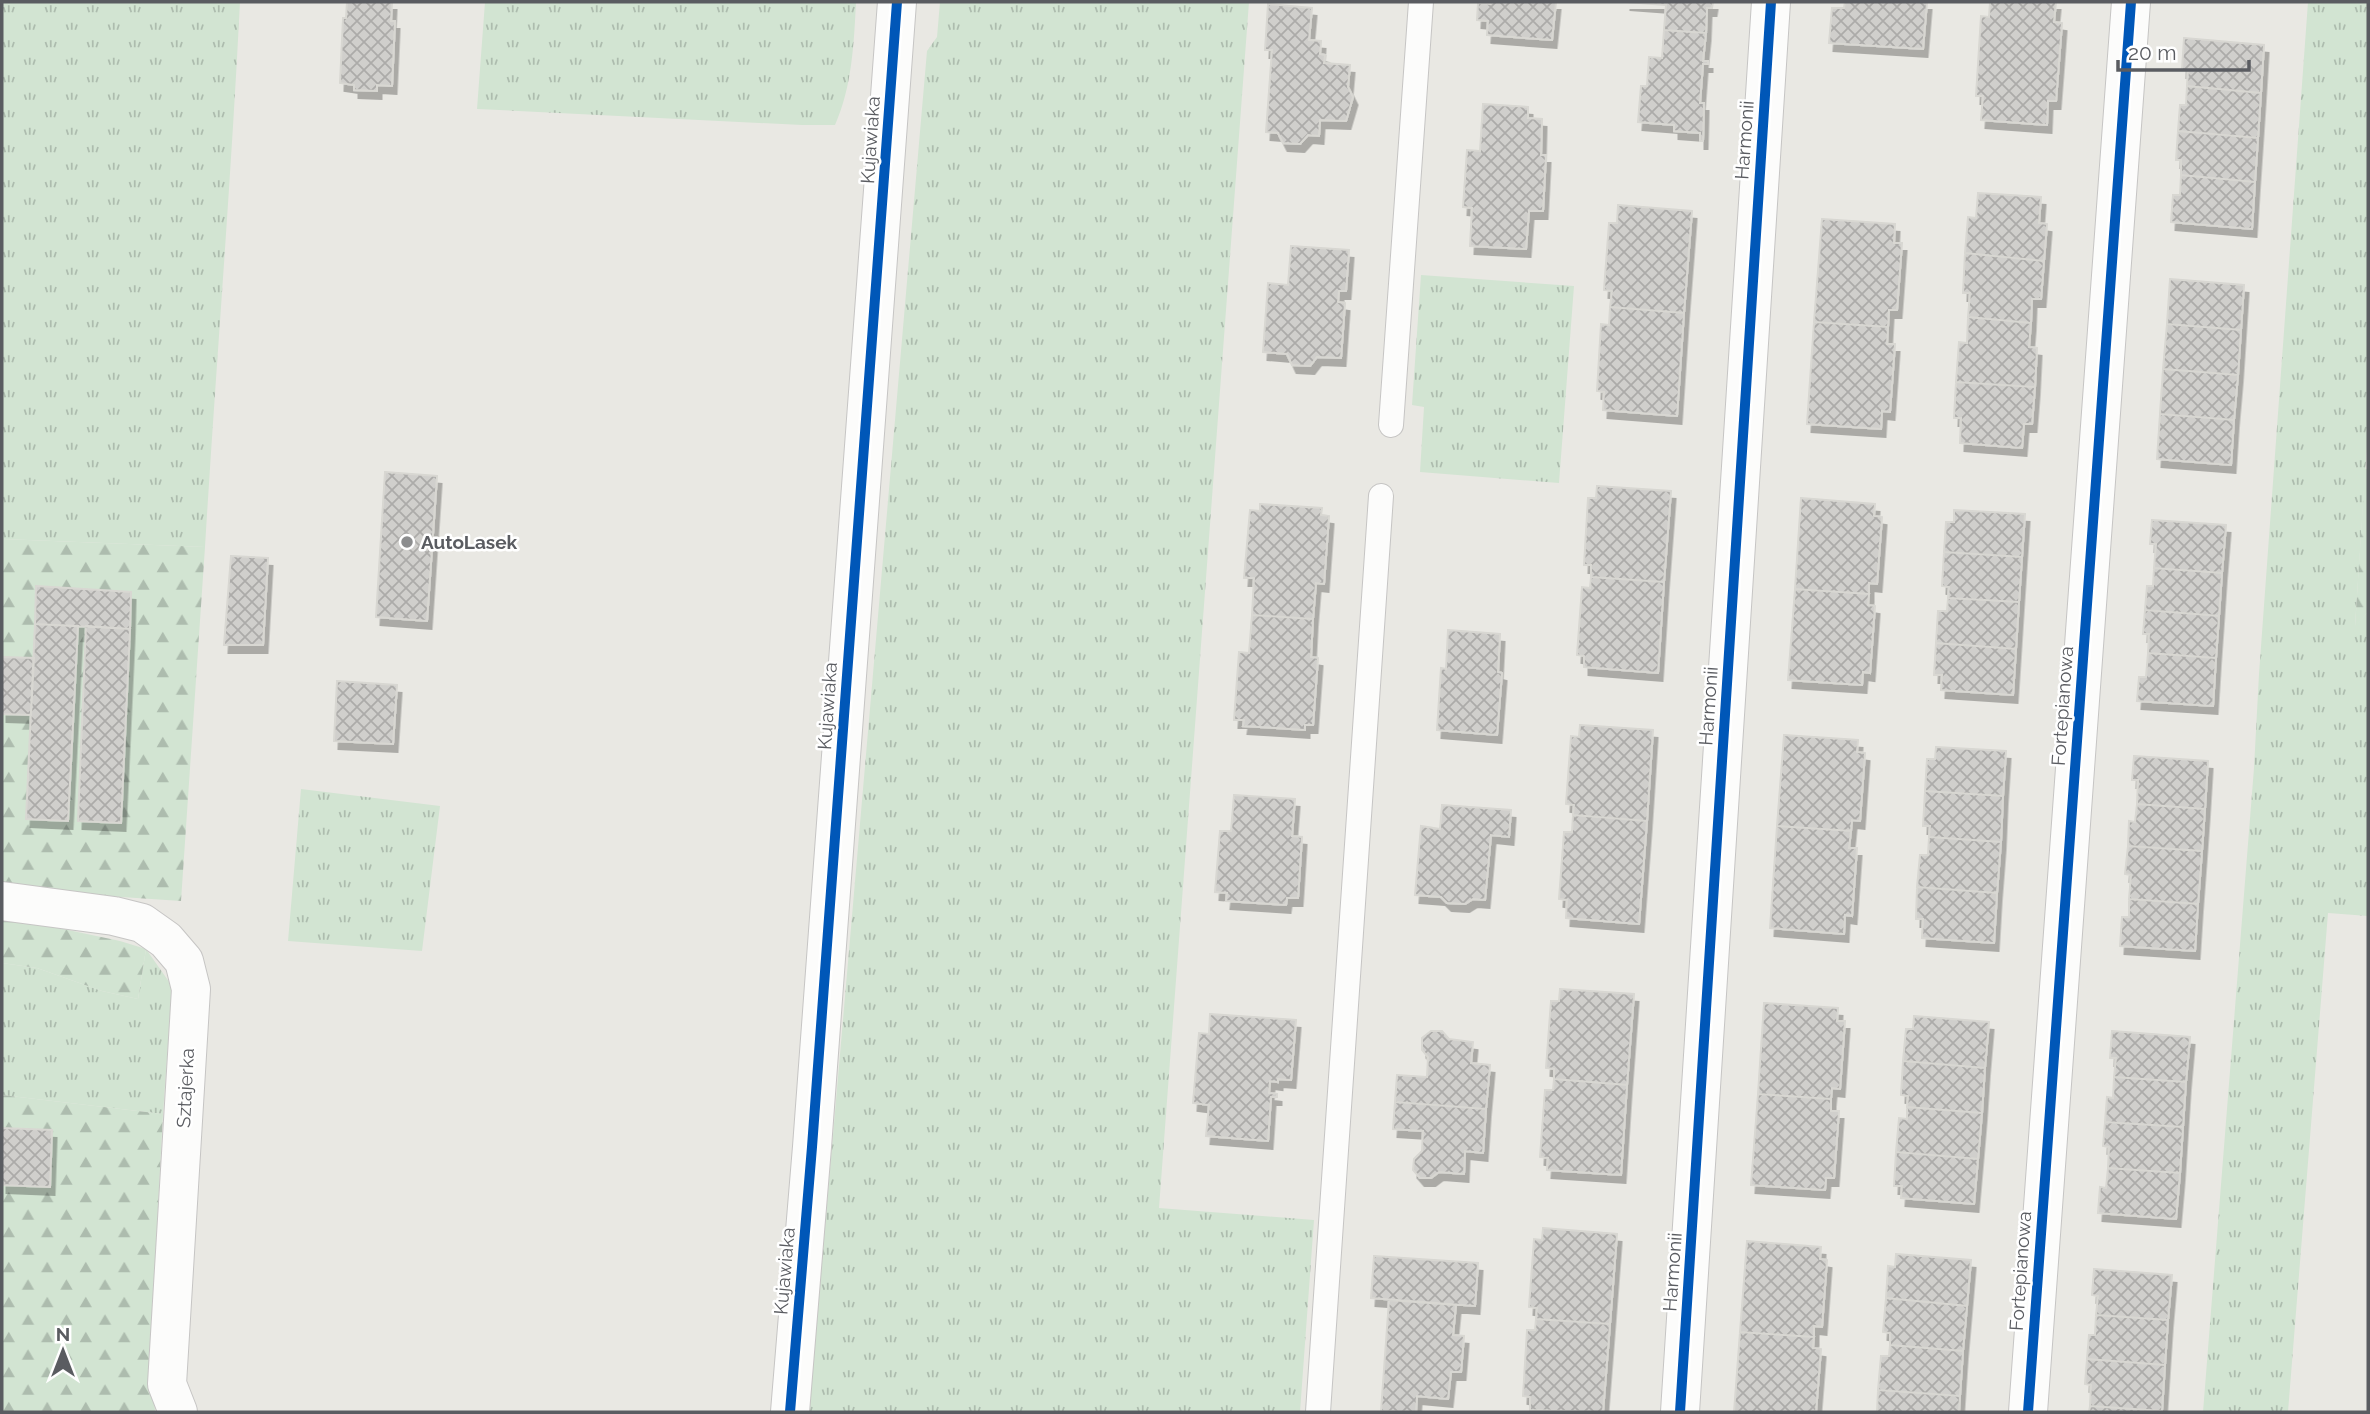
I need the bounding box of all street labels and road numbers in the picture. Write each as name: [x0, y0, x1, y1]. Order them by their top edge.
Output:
street label: Kujawiaka: [856, 95, 884, 185]
street label: Harmonii: [1730, 100, 1758, 180]
street label: Fortepianowa: [2047, 646, 2077, 766]
street label: Kujawiaka: [813, 661, 841, 751]
street label: Harmonii: [1694, 666, 1722, 746]
street label: Sztajerka: [172, 1047, 198, 1129]
street label: Fortepianowa: [2005, 1211, 2035, 1331]
street label: Kujawiaka: [769, 1226, 799, 1316]
street label: Harmonii: [1658, 1232, 1686, 1312]

